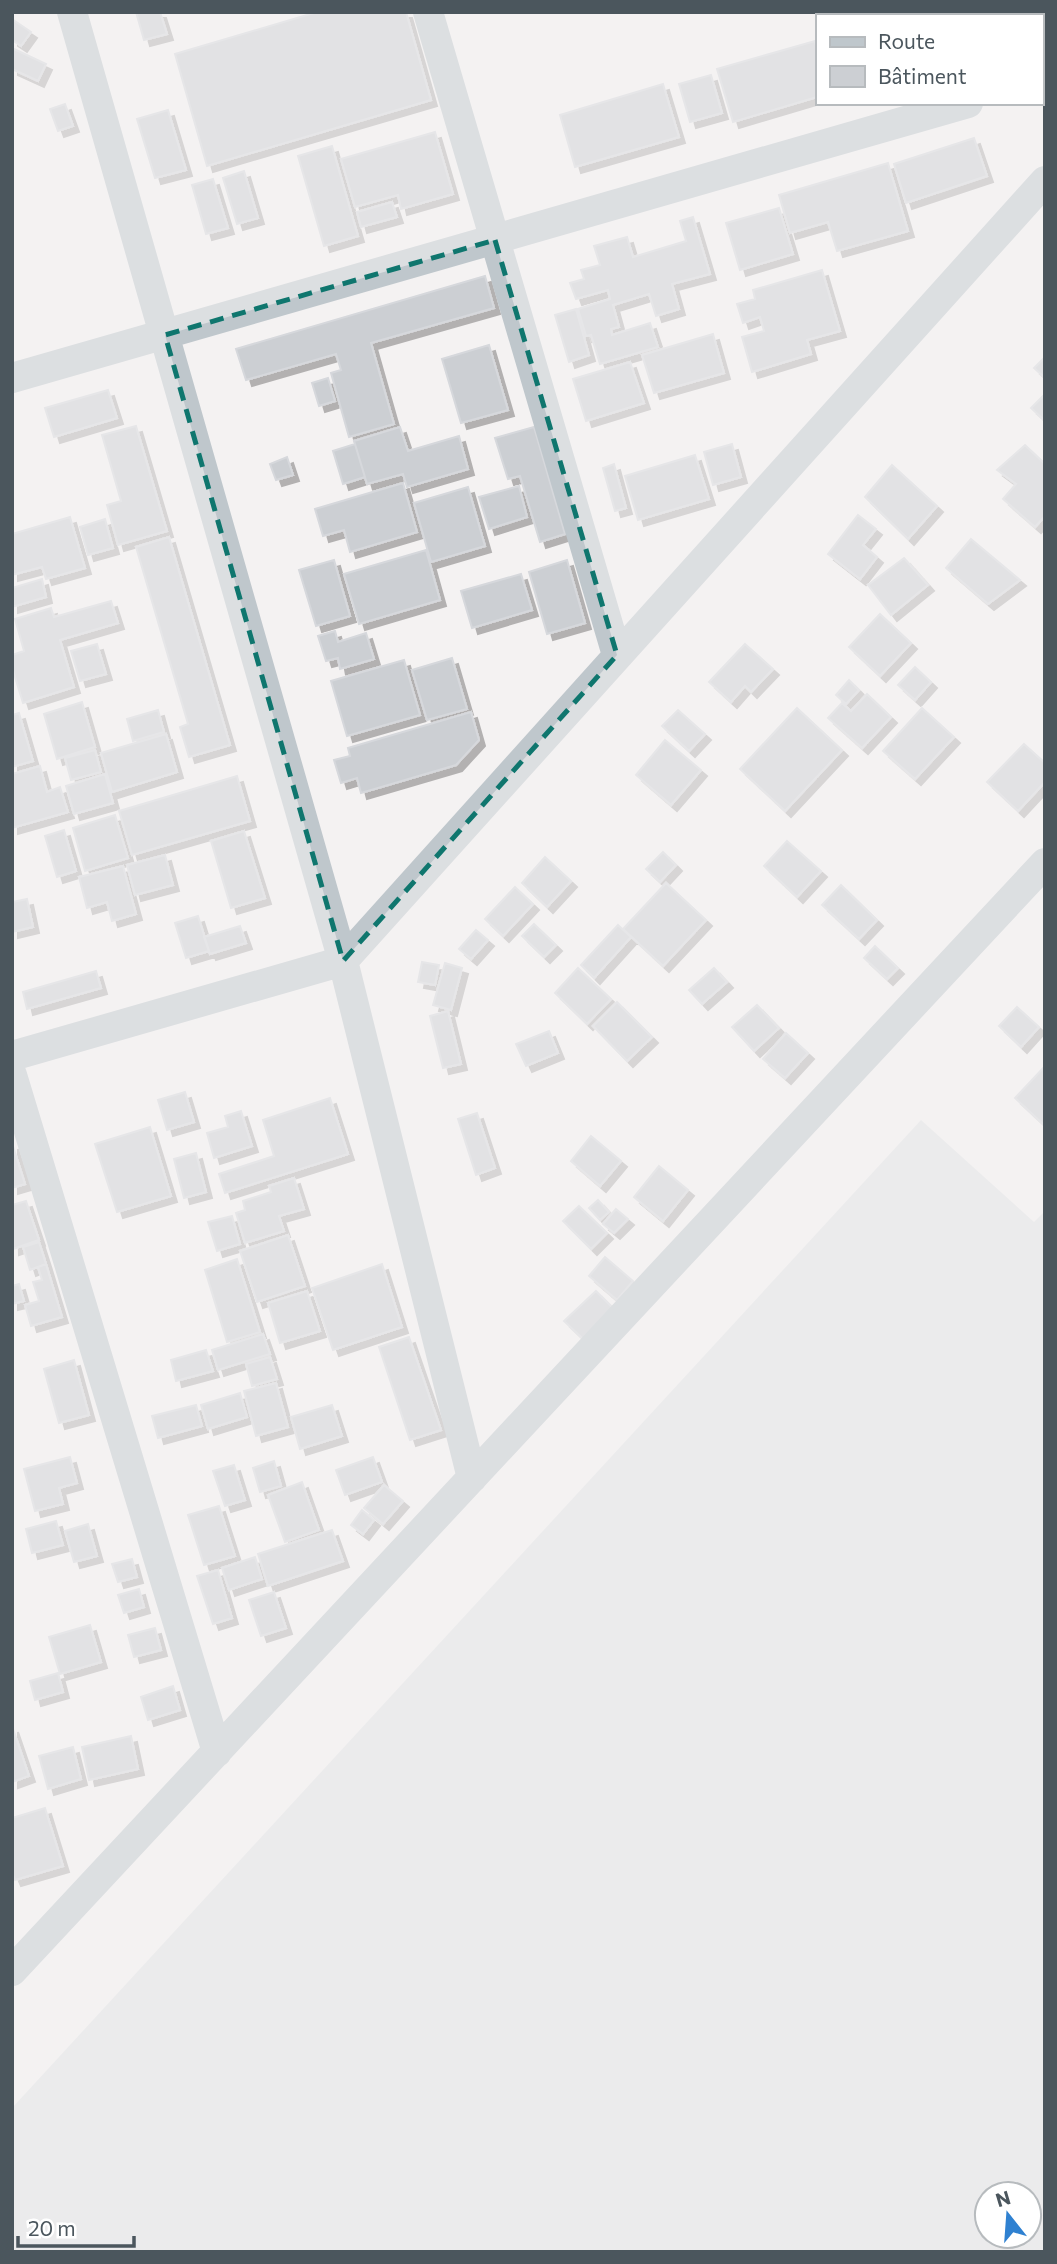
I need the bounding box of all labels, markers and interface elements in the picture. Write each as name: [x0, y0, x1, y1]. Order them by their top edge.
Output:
legend: [816, 14, 1043, 105]
text: Route: [878, 28, 935, 53]
text: Bâtiment: [878, 63, 967, 88]
north arrow: [973, 2180, 1043, 2250]
text: N: [993, 2185, 1013, 2211]
scale bar: [18, 2204, 133, 2248]
text: 20 m: [28, 2215, 76, 2240]

